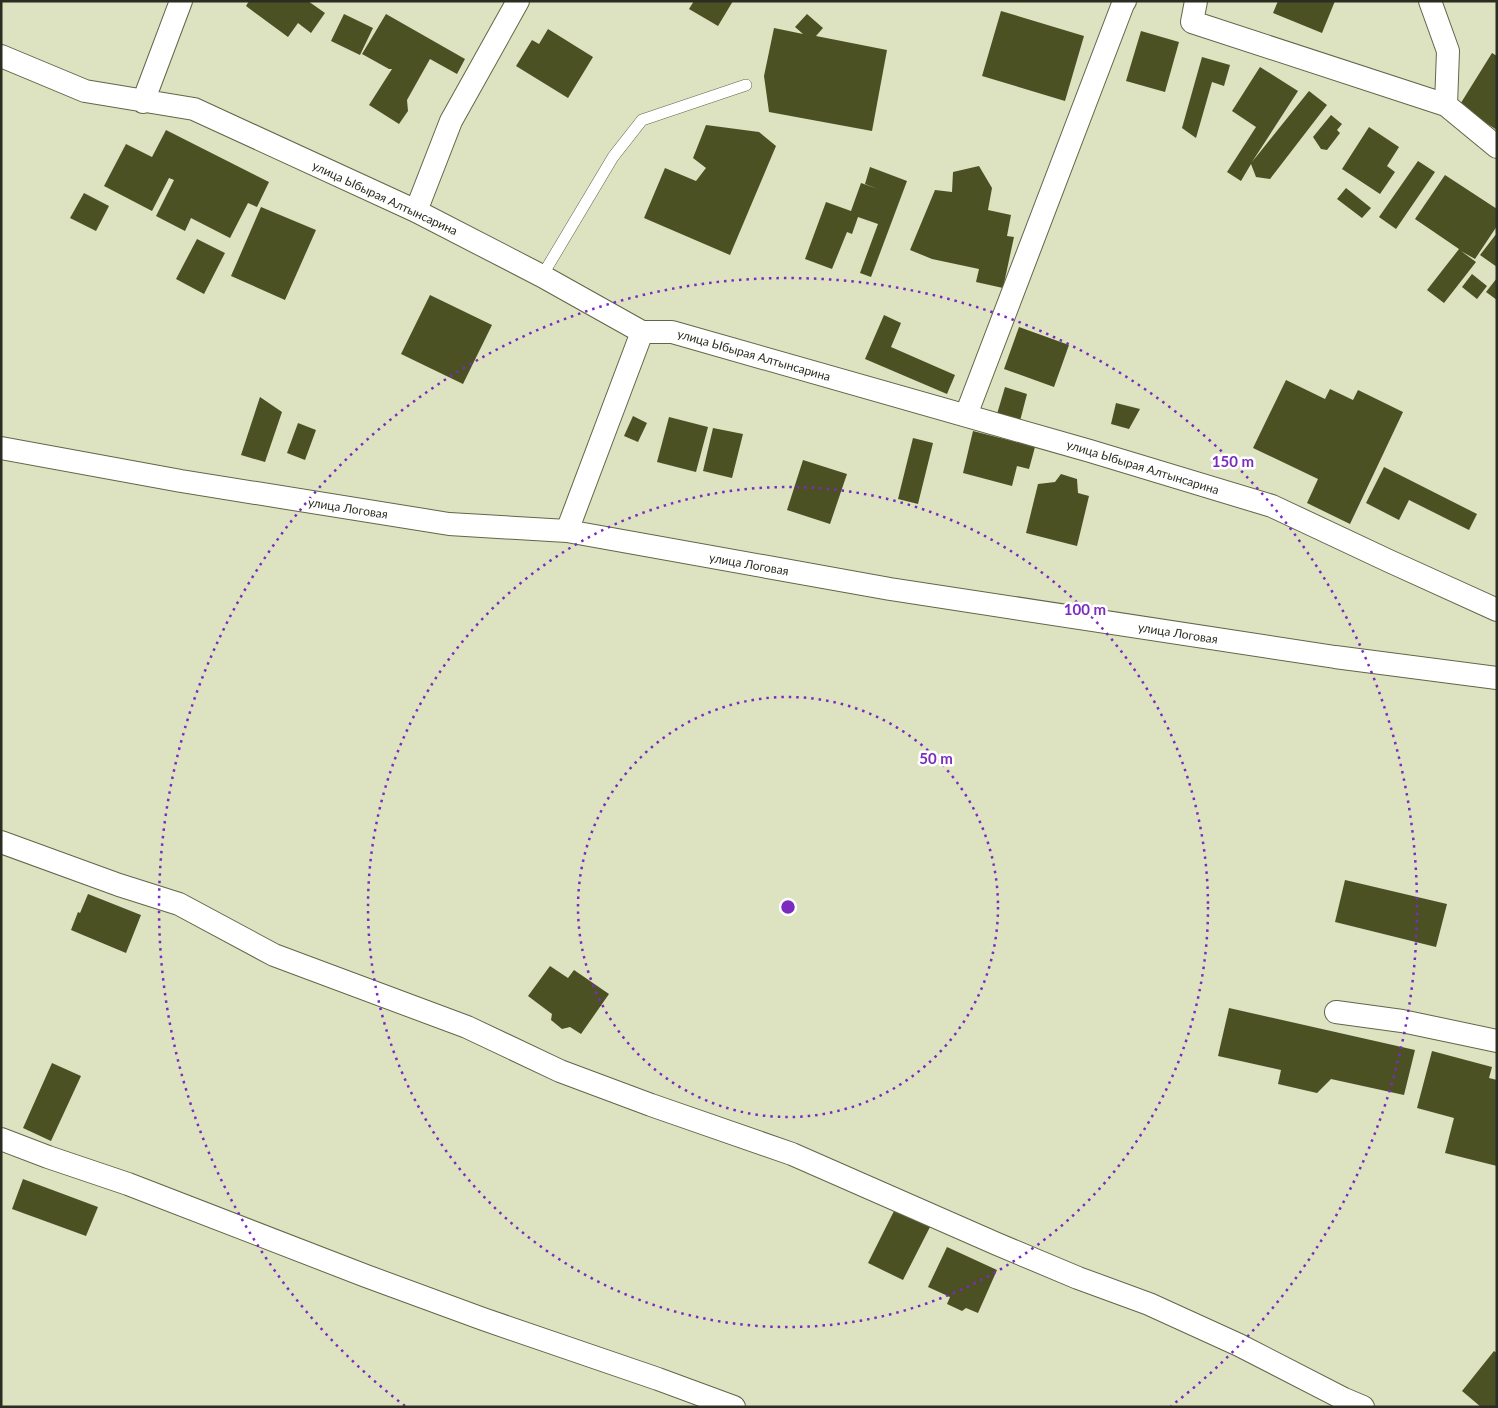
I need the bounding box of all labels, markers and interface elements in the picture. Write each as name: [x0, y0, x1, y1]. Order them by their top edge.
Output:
street label: улица Ыбырая Алтынсарина: [310, 158, 460, 238]
street label: улица Ыбырая Алтынсарина: [676, 326, 832, 384]
street label: улица Ыбырая Алтынсарина: [1065, 437, 1221, 497]
text: 150 m: [1212, 452, 1254, 470]
street label: улица Логовая: [307, 494, 389, 522]
street label: улица Логовая: [708, 550, 790, 578]
text: 100 m: [1064, 600, 1106, 618]
street label: улица Логовая: [1137, 619, 1219, 647]
text: 50 m: [919, 749, 953, 767]
centre of rings: [779, 898, 797, 916]

